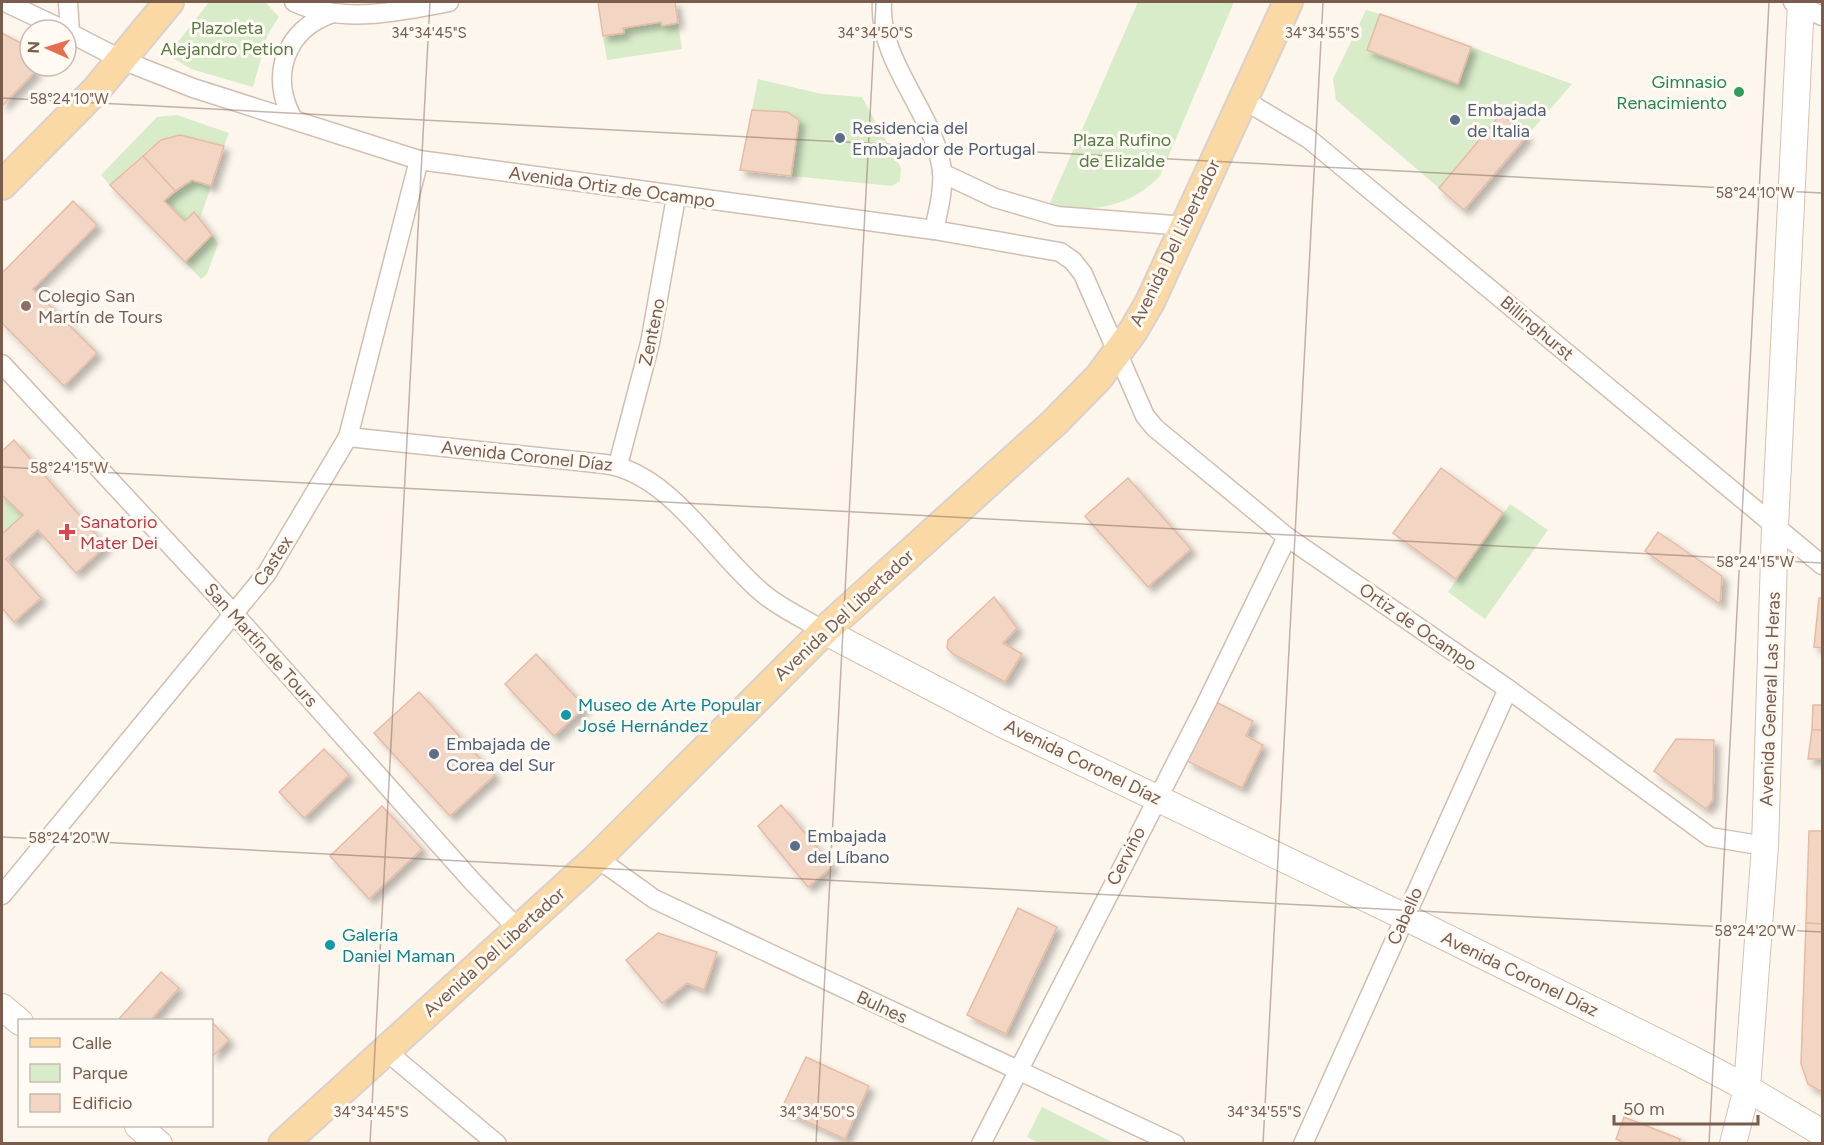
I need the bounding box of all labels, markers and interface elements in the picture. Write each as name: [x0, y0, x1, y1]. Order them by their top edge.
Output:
park label: Plazoleta Alejandro Petion: [160, 17, 294, 60]
north arrow: [18, 18, 78, 78]
text: 34°34'45"S: [391, 24, 467, 42]
text: 34°34'50"S: [837, 24, 913, 42]
text: 34°34'55"S: [1285, 24, 1359, 42]
text: N: [24, 41, 43, 54]
place label: Gimnasio Renacimiento: [1616, 71, 1727, 114]
marker: Gimnasio Renacimiento: [1732, 85, 1746, 99]
text: 58°24'10"W: [29, 90, 109, 108]
place label: Embajada de Italia: [1467, 99, 1546, 142]
marker: Embajada de Italia: [1448, 113, 1462, 127]
place label: Residencia del Embajador de Portugal: [852, 117, 1035, 160]
park label: Plaza Rufino de Elizalde: [1073, 129, 1171, 172]
marker: Residencia del Embajador de Portugal: [833, 131, 847, 145]
street label: Avenida Del Libertador: [1125, 156, 1225, 330]
street label: Avenida Ortiz de Ocampo: [508, 162, 716, 212]
text: 58°24'10"W: [1715, 184, 1795, 202]
place label: Colegio San Martín de Tours: [38, 285, 163, 328]
street label: Billinghurst: [1496, 291, 1578, 365]
street label: Zenteno: [634, 296, 670, 368]
marker: Colegio San Martín de Tours: [19, 299, 33, 313]
street label: Avenida Coronel Díaz: [440, 436, 614, 476]
text: 58°24'15"W: [30, 459, 109, 477]
place label: Sanatorio Mater Dei: [80, 511, 158, 554]
marker: Sanatorio Mater Dei: [58, 523, 76, 541]
street label: Castex: [249, 531, 298, 590]
street label: Avenida Del Libertador: [770, 545, 918, 685]
text: 58°24'15"W: [1716, 553, 1795, 571]
street label: San Martín de Tours: [200, 578, 322, 712]
street label: Ortiz de Ocampo: [1355, 578, 1481, 676]
street label: Avenida General Las Heras: [1755, 591, 1785, 807]
place label: Museo de Arte Popular José Hernández: [578, 694, 761, 737]
marker: Museo de Arte Popular José Hernández: [559, 708, 573, 722]
street label: Avenida Coronel Díaz: [1001, 714, 1165, 810]
place label: Embajada de Corea del Sur: [446, 733, 555, 776]
marker: Embajada de Corea del Sur: [427, 747, 441, 761]
street label: Cerviño: [1102, 823, 1150, 889]
place label: Embajada del Líbano: [807, 825, 890, 868]
text: 58°24'20"W: [28, 829, 110, 847]
marker: Embajada del Líbano: [788, 839, 802, 853]
street label: Avenida Del Libertador: [419, 883, 569, 1021]
street label: Cabello: [1383, 884, 1427, 948]
text: 58°24'20"W: [1714, 922, 1796, 940]
place label: Galería Daniel Maman: [342, 924, 455, 967]
street label: Avenida Coronel Díaz: [1438, 926, 1602, 1022]
marker: Galería Daniel Maman: [323, 938, 337, 952]
street label: Bulnes: [853, 986, 911, 1028]
legend: [18, 1019, 213, 1127]
text: Calle: [72, 1032, 112, 1054]
text: Parque: [72, 1062, 128, 1084]
scale bar: [1614, 1088, 1758, 1126]
text: Edificio: [72, 1092, 133, 1114]
text: 50 m: [1623, 1098, 1665, 1120]
text: 34°34'45"S: [333, 1103, 409, 1121]
text: 34°34'50"S: [779, 1103, 855, 1121]
text: 34°34'55"S: [1227, 1103, 1301, 1121]

